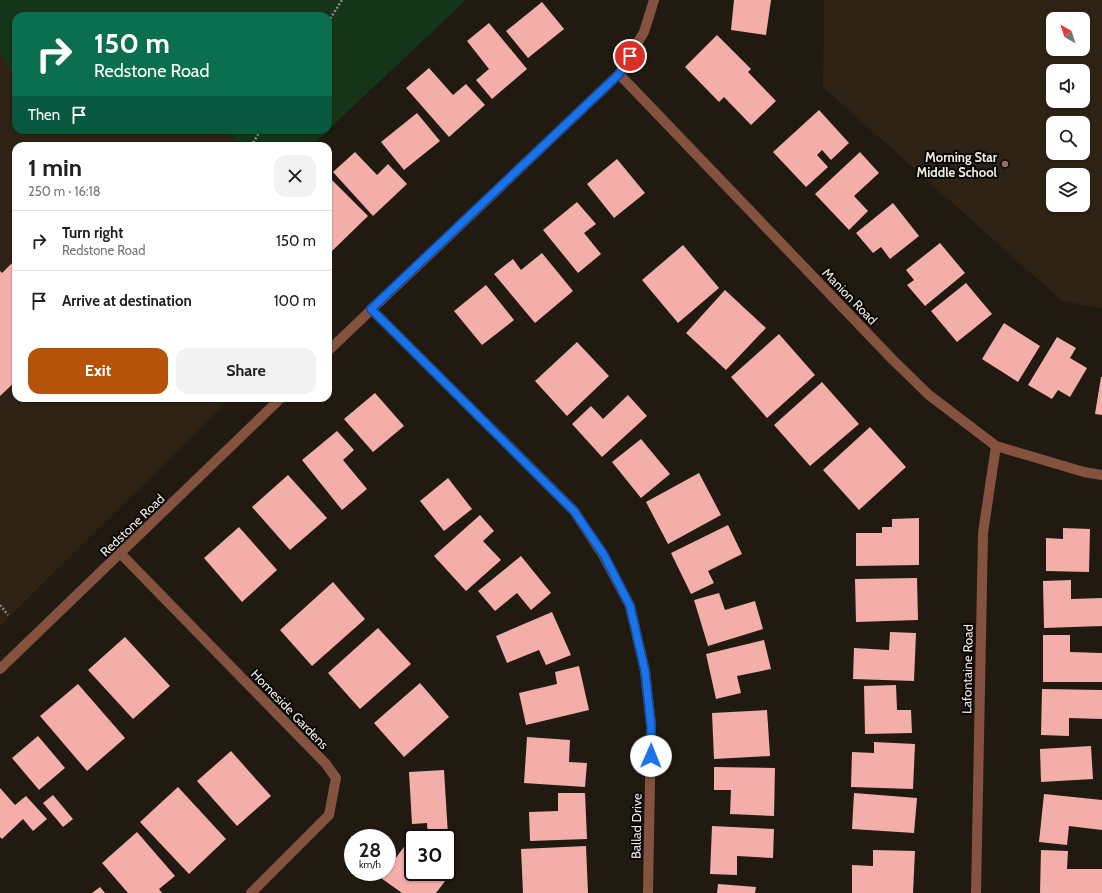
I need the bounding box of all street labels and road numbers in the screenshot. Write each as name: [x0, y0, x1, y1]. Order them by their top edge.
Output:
street label: Manion Road: [819, 264, 881, 328]
street label: Redstone Road: [96, 490, 168, 560]
street label: Lafontaine Road: [958, 624, 976, 714]
street label: Homeside Gardens: [248, 666, 333, 753]
street label: Ballad Drive: [627, 793, 645, 859]

